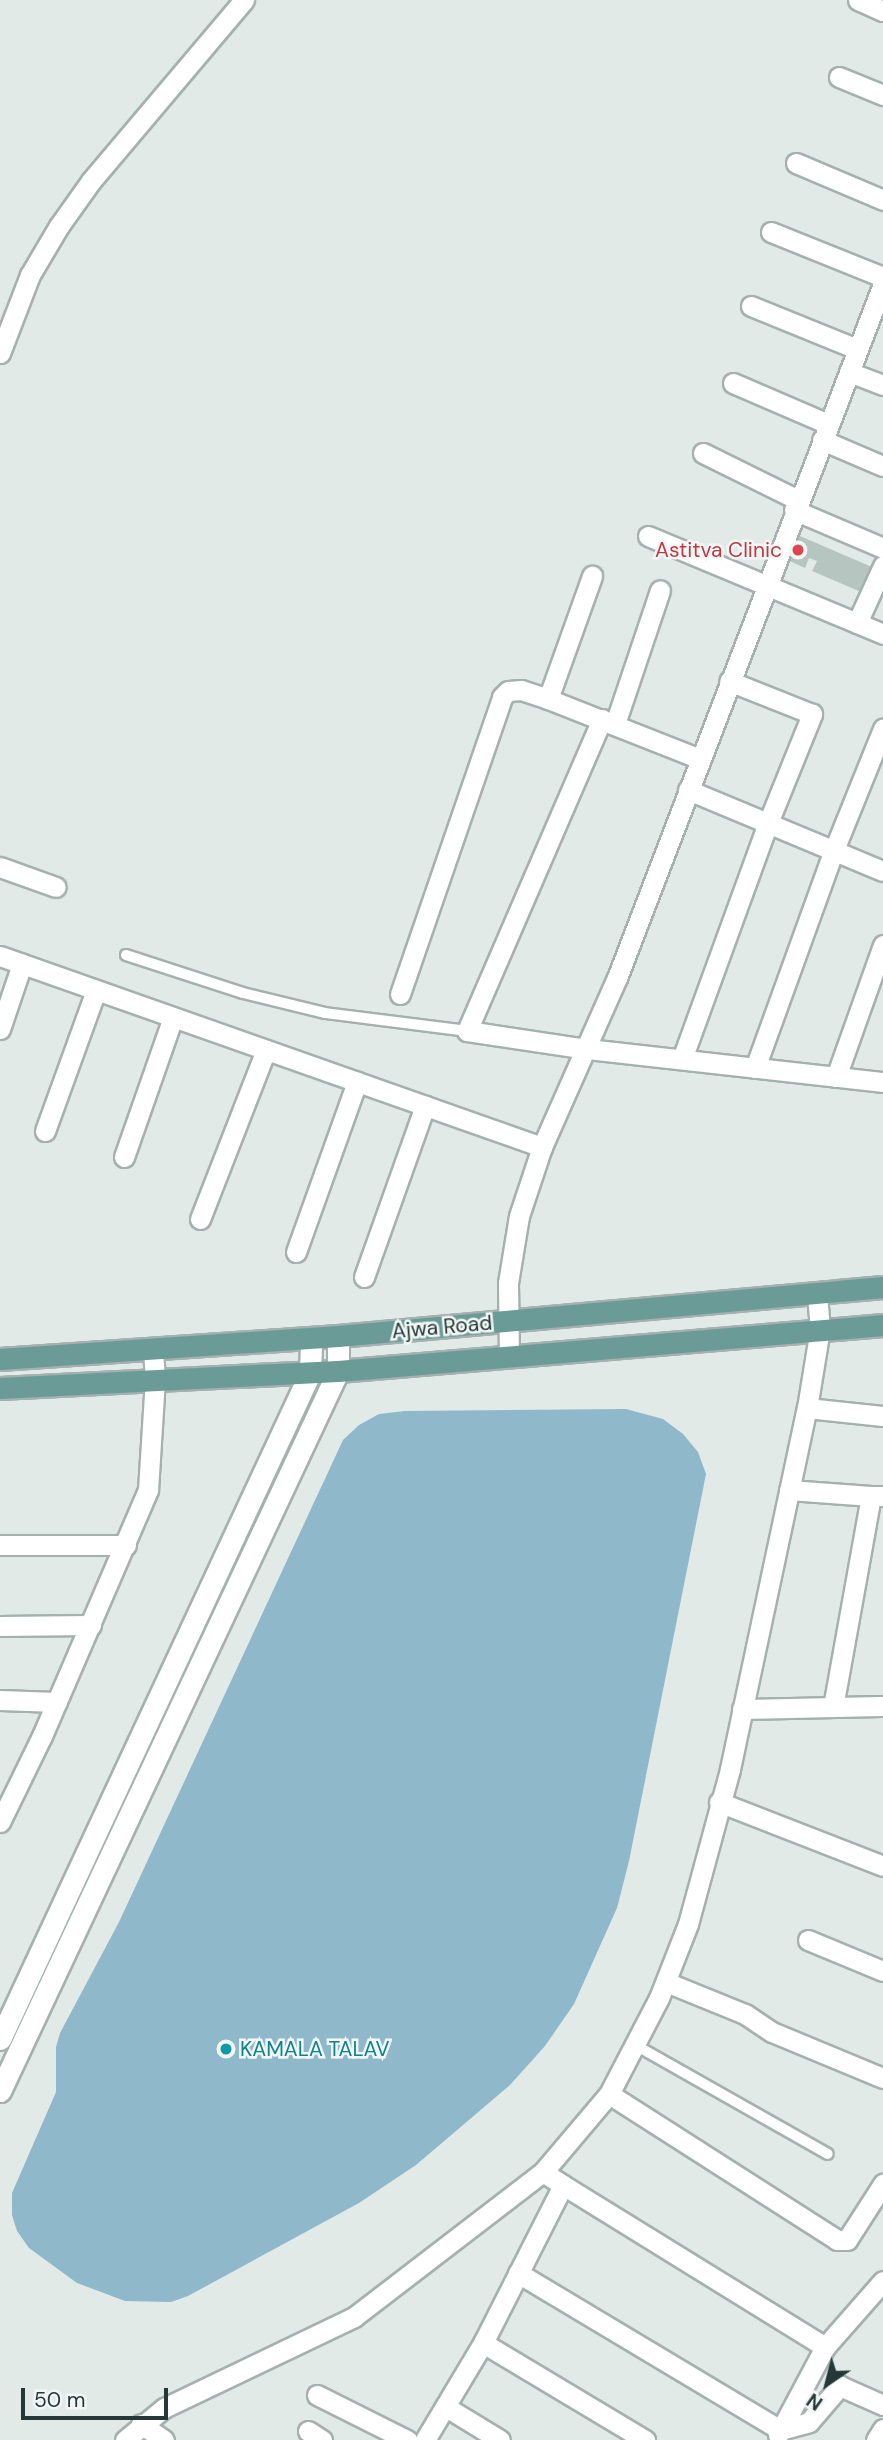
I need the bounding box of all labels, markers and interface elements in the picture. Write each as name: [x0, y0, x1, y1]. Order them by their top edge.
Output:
place label: Astitva Clinic: [655, 537, 782, 563]
marker: Astitva Clinic: [788, 540, 808, 560]
street label: Ajwa Road: [391, 1310, 493, 1344]
place label: KAMALA TALAV: [240, 2036, 389, 2062]
marker: KAMALA TALAV: [218, 2041, 234, 2057]
north arrow: [792, 2349, 862, 2419]
scale bar: [24, 2374, 172, 2418]
text: 50 m: [34, 2386, 85, 2414]
text: N: [802, 2387, 828, 2416]

